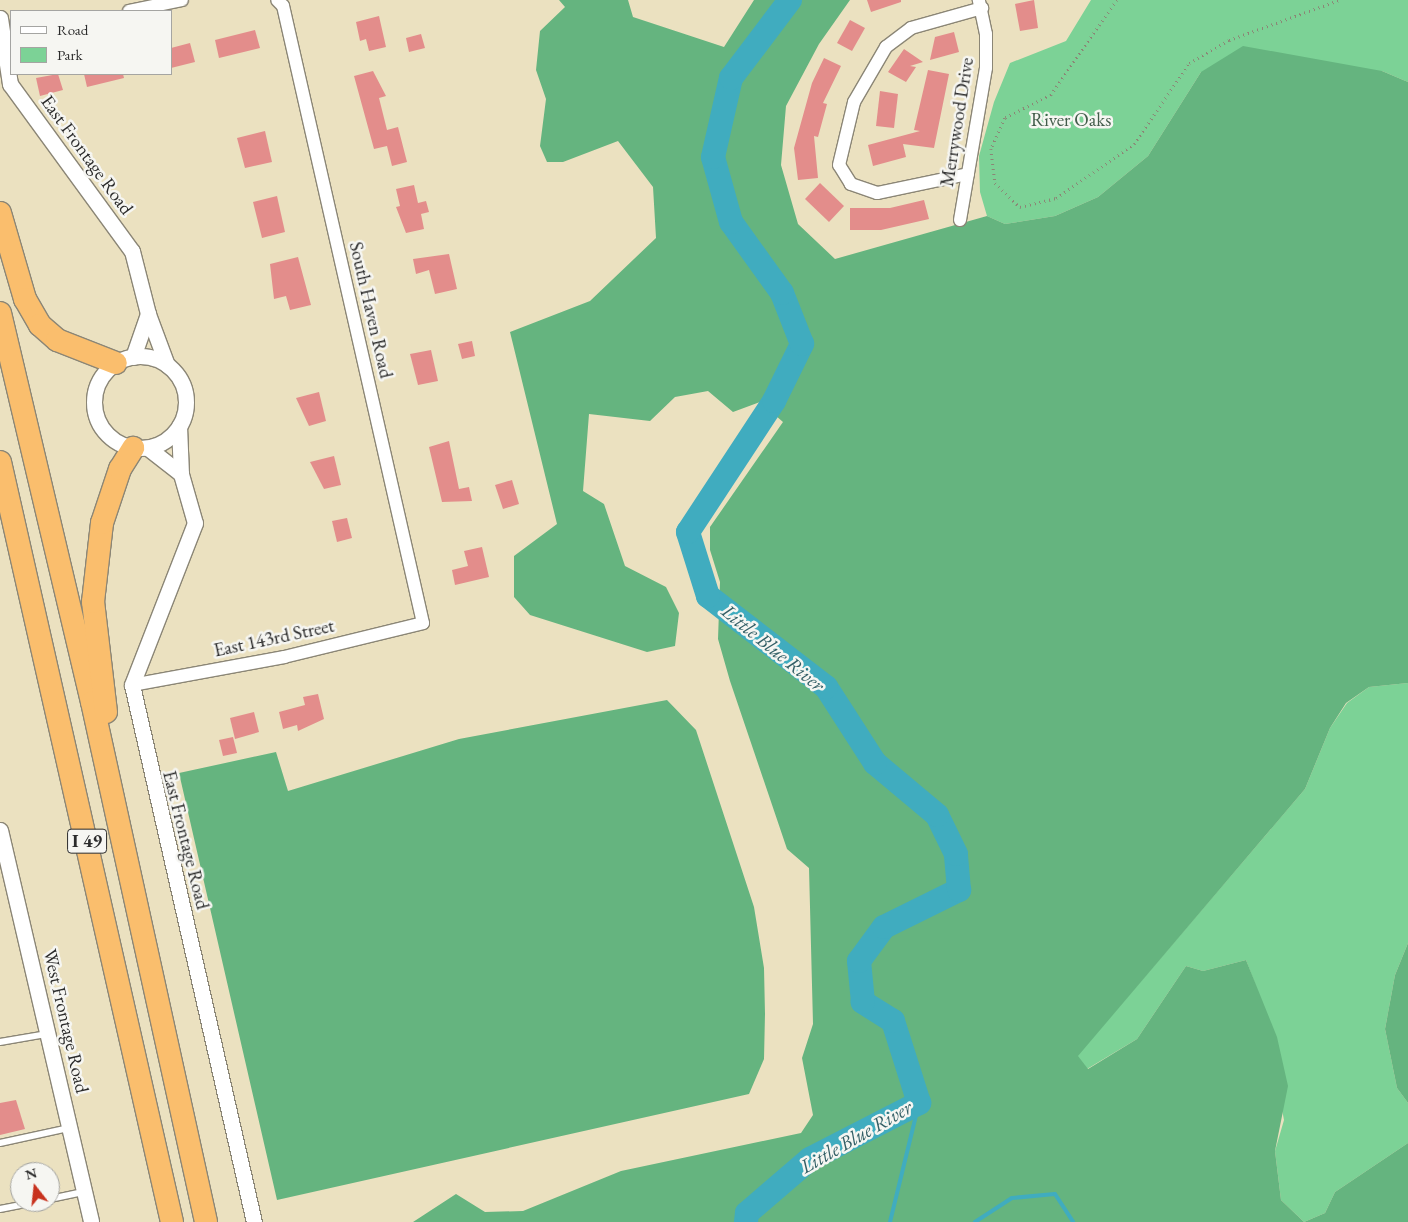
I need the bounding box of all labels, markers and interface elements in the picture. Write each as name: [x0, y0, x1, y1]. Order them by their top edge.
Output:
legend: [10, 10, 172, 75]
text: Road: [57, 20, 88, 39]
text: Park: [57, 45, 83, 64]
street label: Merrywood Drive: [936, 56, 978, 188]
street label: East Frontage Road: [36, 91, 138, 219]
park label: River Oaks: [1031, 109, 1111, 131]
street label: South Haven Road: [344, 240, 398, 380]
water label: Little Blue River: [717, 599, 829, 697]
street label: East 143rd Street: [212, 614, 336, 662]
street label: East Frontage Road: [158, 768, 214, 912]
road number: I 49: [67, 826, 107, 856]
street label: West Frontage Road: [38, 947, 94, 1095]
water label: Little Blue River: [796, 1095, 916, 1179]
north arrow: [10, 1162, 60, 1212]
text: N: [23, 1163, 39, 1184]

